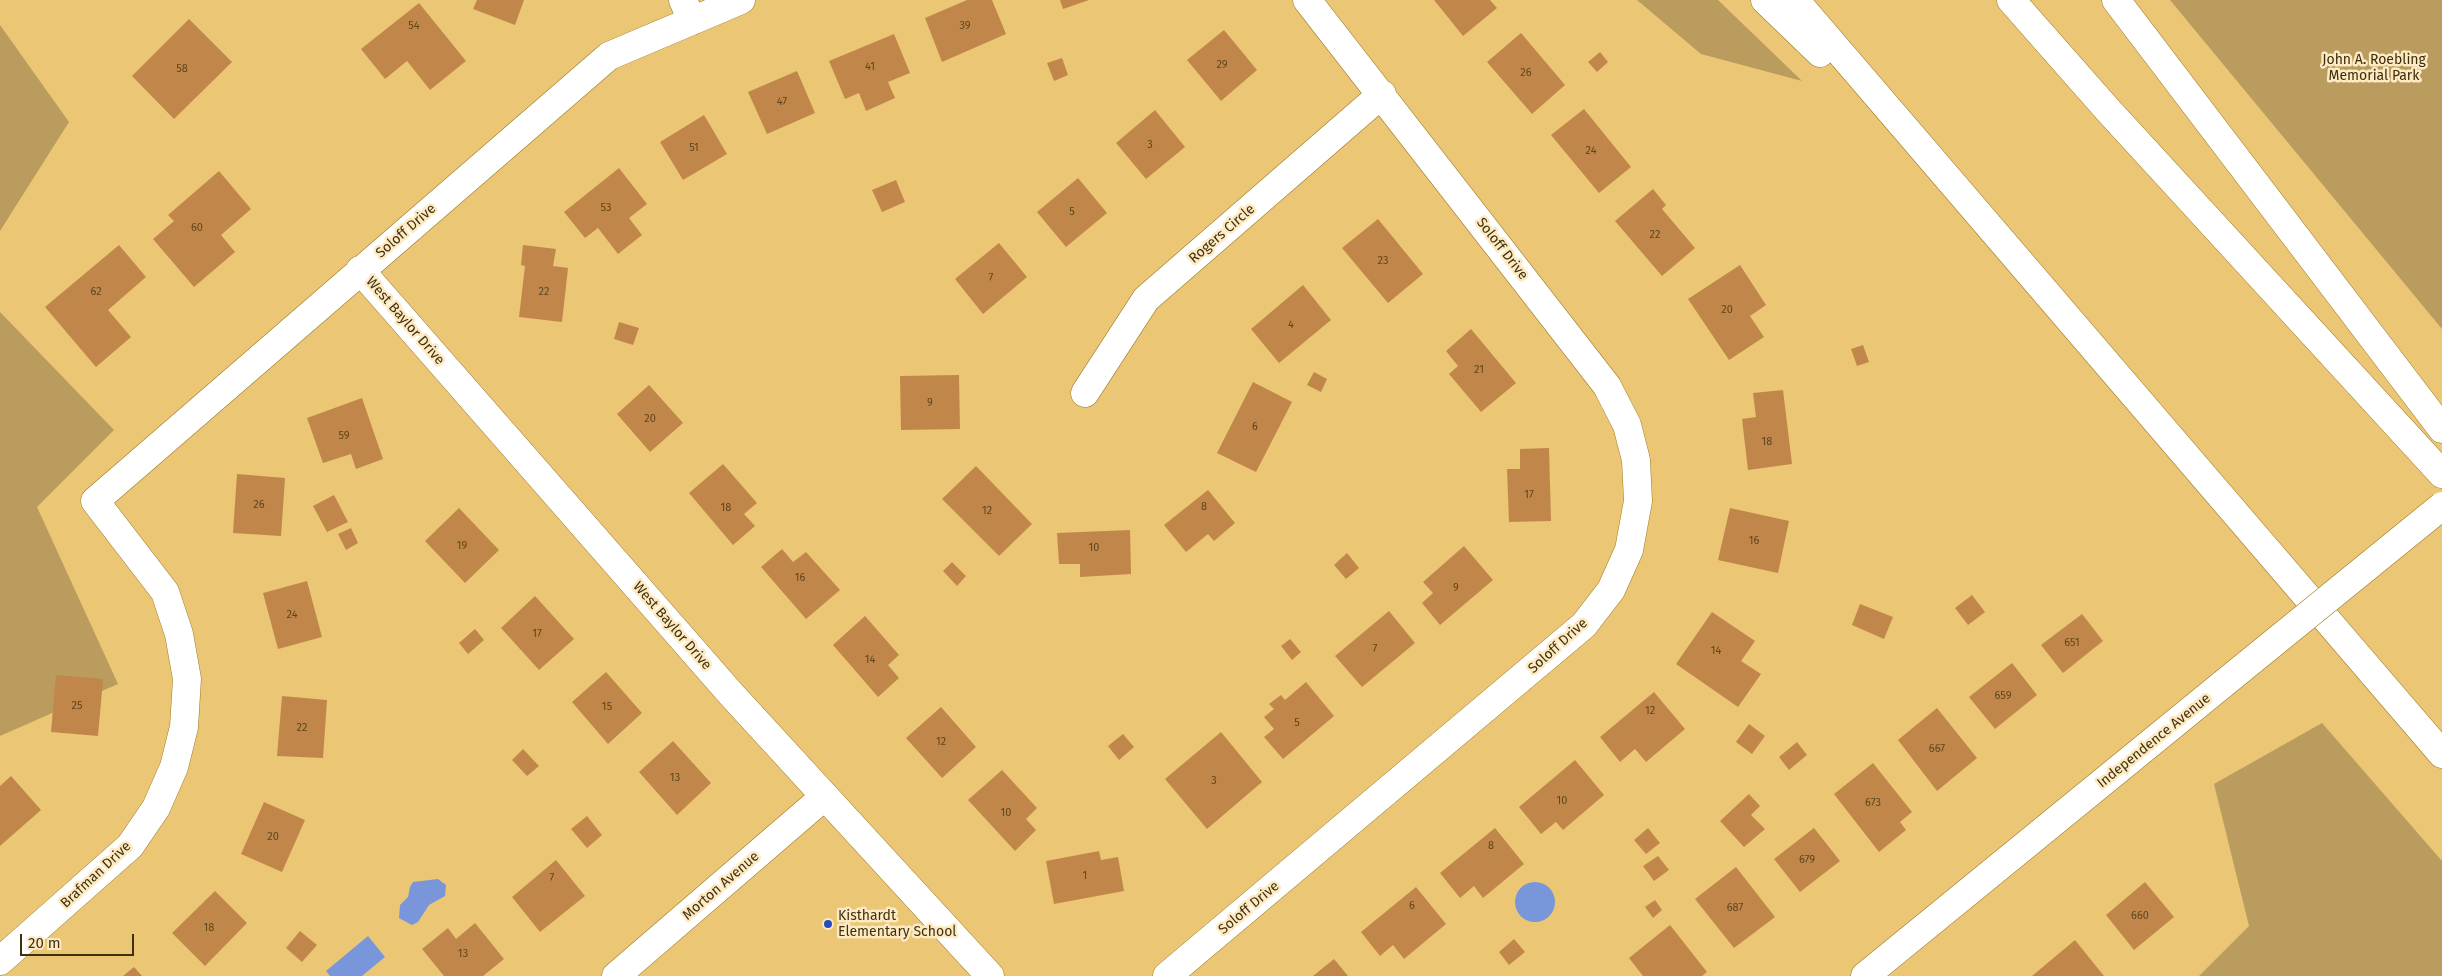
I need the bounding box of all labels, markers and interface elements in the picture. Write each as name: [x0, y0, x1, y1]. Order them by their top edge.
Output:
house number: 54: [408, 19, 420, 33]
house number: 39: [959, 19, 971, 33]
park label: John A. Roebling Memorial Park: [2322, 52, 2426, 84]
house number: 29: [1216, 58, 1228, 72]
house number: 41: [865, 60, 875, 74]
house number: 58: [176, 62, 188, 76]
house number: 26: [1520, 66, 1532, 80]
house number: 47: [777, 95, 787, 109]
house number: 3: [1147, 138, 1153, 152]
house number: 51: [689, 141, 699, 155]
house number: 24: [1586, 144, 1596, 158]
street label: Soloff Drive: [373, 200, 439, 262]
house number: 53: [601, 201, 611, 215]
street label: Rogers Circle: [1186, 201, 1258, 267]
house number: 5: [1069, 205, 1075, 219]
street label: Soloff Drive: [1473, 215, 1531, 283]
house number: 60: [191, 221, 203, 235]
house number: 22: [1650, 228, 1660, 242]
house number: 23: [1378, 254, 1388, 268]
house number: 7: [989, 271, 993, 285]
street label: West Baylor Drive: [362, 273, 448, 369]
house number: 62: [90, 285, 102, 299]
house number: 22: [539, 285, 549, 299]
house number: 20: [1721, 303, 1733, 317]
house number: 4: [1288, 318, 1294, 332]
house number: 21: [1474, 363, 1484, 377]
house number: 9: [927, 396, 933, 410]
house number: 20: [644, 412, 656, 426]
house number: 6: [1252, 420, 1258, 434]
house number: 59: [338, 429, 350, 443]
house number: 18: [1762, 435, 1772, 449]
house number: 17: [1524, 488, 1534, 502]
house number: 26: [253, 498, 265, 512]
house number: 8: [1201, 500, 1207, 514]
house number: 18: [721, 501, 731, 515]
house number: 12: [982, 504, 992, 518]
house number: 16: [1749, 534, 1759, 548]
house number: 19: [457, 539, 467, 553]
house number: 10: [1089, 541, 1099, 555]
house number: 16: [795, 571, 805, 585]
street label: West Baylor Drive: [629, 578, 715, 674]
house number: 9: [1453, 581, 1459, 595]
house number: 24: [287, 608, 297, 622]
street label: Soloff Drive: [1525, 615, 1591, 677]
house number: 17: [532, 627, 542, 641]
house number: 651: [2064, 636, 2080, 650]
house number: 7: [1373, 642, 1377, 656]
house number: 14: [1711, 644, 1721, 658]
house number: 14: [865, 653, 875, 667]
house number: 659: [1995, 689, 2011, 703]
street label: Independence Avenue: [2094, 690, 2214, 792]
house number: 25: [72, 699, 82, 713]
house number: 15: [602, 700, 612, 714]
house number: 12: [1645, 704, 1655, 718]
house number: 5: [1294, 716, 1300, 730]
house number: 22: [297, 721, 307, 735]
house number: 12: [936, 735, 946, 749]
house number: 667: [1929, 742, 1945, 756]
house number: 13: [670, 771, 680, 785]
house number: 3: [1211, 774, 1217, 788]
house number: 10: [1557, 794, 1567, 808]
house number: 673: [1865, 796, 1881, 810]
house number: 10: [1001, 806, 1011, 820]
house number: 20: [267, 830, 279, 844]
street label: Brafman Drive: [57, 838, 135, 912]
house number: 8: [1488, 839, 1494, 853]
street label: Morton Avenue: [679, 848, 763, 924]
house number: 679: [1799, 853, 1815, 867]
house number: 1: [1083, 869, 1087, 883]
house number: 7: [550, 871, 554, 885]
street label: Soloff Drive: [1215, 878, 1283, 938]
house number: 6: [1409, 899, 1415, 913]
house number: 687: [1727, 901, 1743, 915]
place label: Kisthardt Elementary School: [838, 908, 956, 940]
house number: 660: [2131, 909, 2149, 923]
marker: Kisthardt Elementary School: [822, 918, 834, 930]
house number: 18: [204, 921, 214, 935]
scale bar: [22, 924, 136, 956]
text: 20 m: [28, 934, 61, 952]
house number: 13: [458, 947, 468, 961]

